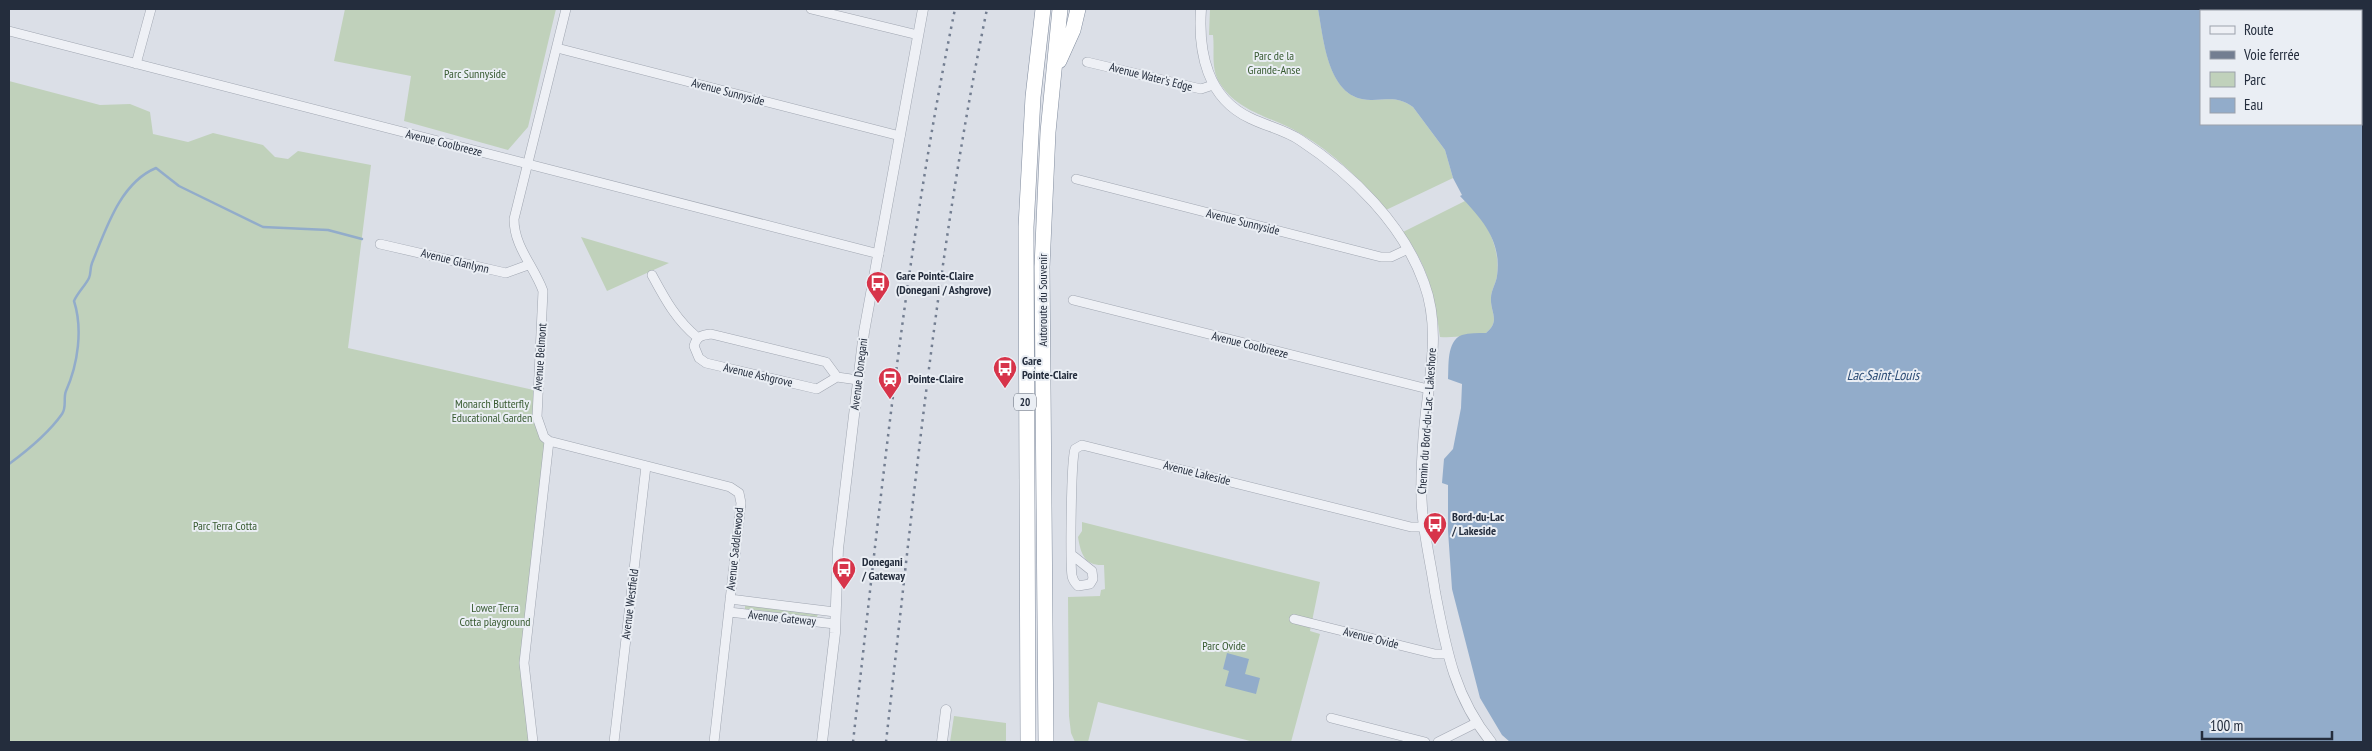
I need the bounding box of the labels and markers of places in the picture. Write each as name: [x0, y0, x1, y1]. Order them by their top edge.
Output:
place label: Gare Pointe-Claire (Donegani / Ashgrove): [896, 268, 991, 297]
bus stop icon: Gare Pointe-Claire (Donegani / Ashgrove): [865, 270, 891, 304]
place label: Gare Pointe-Claire: [1022, 353, 1078, 382]
bus stop icon: Gare Pointe-Claire: [992, 355, 1018, 389]
station icon: Pointe-Claire: [877, 366, 903, 400]
place label: Pointe-Claire: [908, 371, 964, 386]
place label: Bord-du-Lac / Lakeside: [1451, 509, 1505, 538]
bus stop icon: Bord-du-Lac / Lakeside: [1422, 511, 1448, 545]
place label: Donegani / Gateway: [861, 554, 905, 583]
bus stop icon: Donegani / Gateway: [831, 556, 857, 590]

